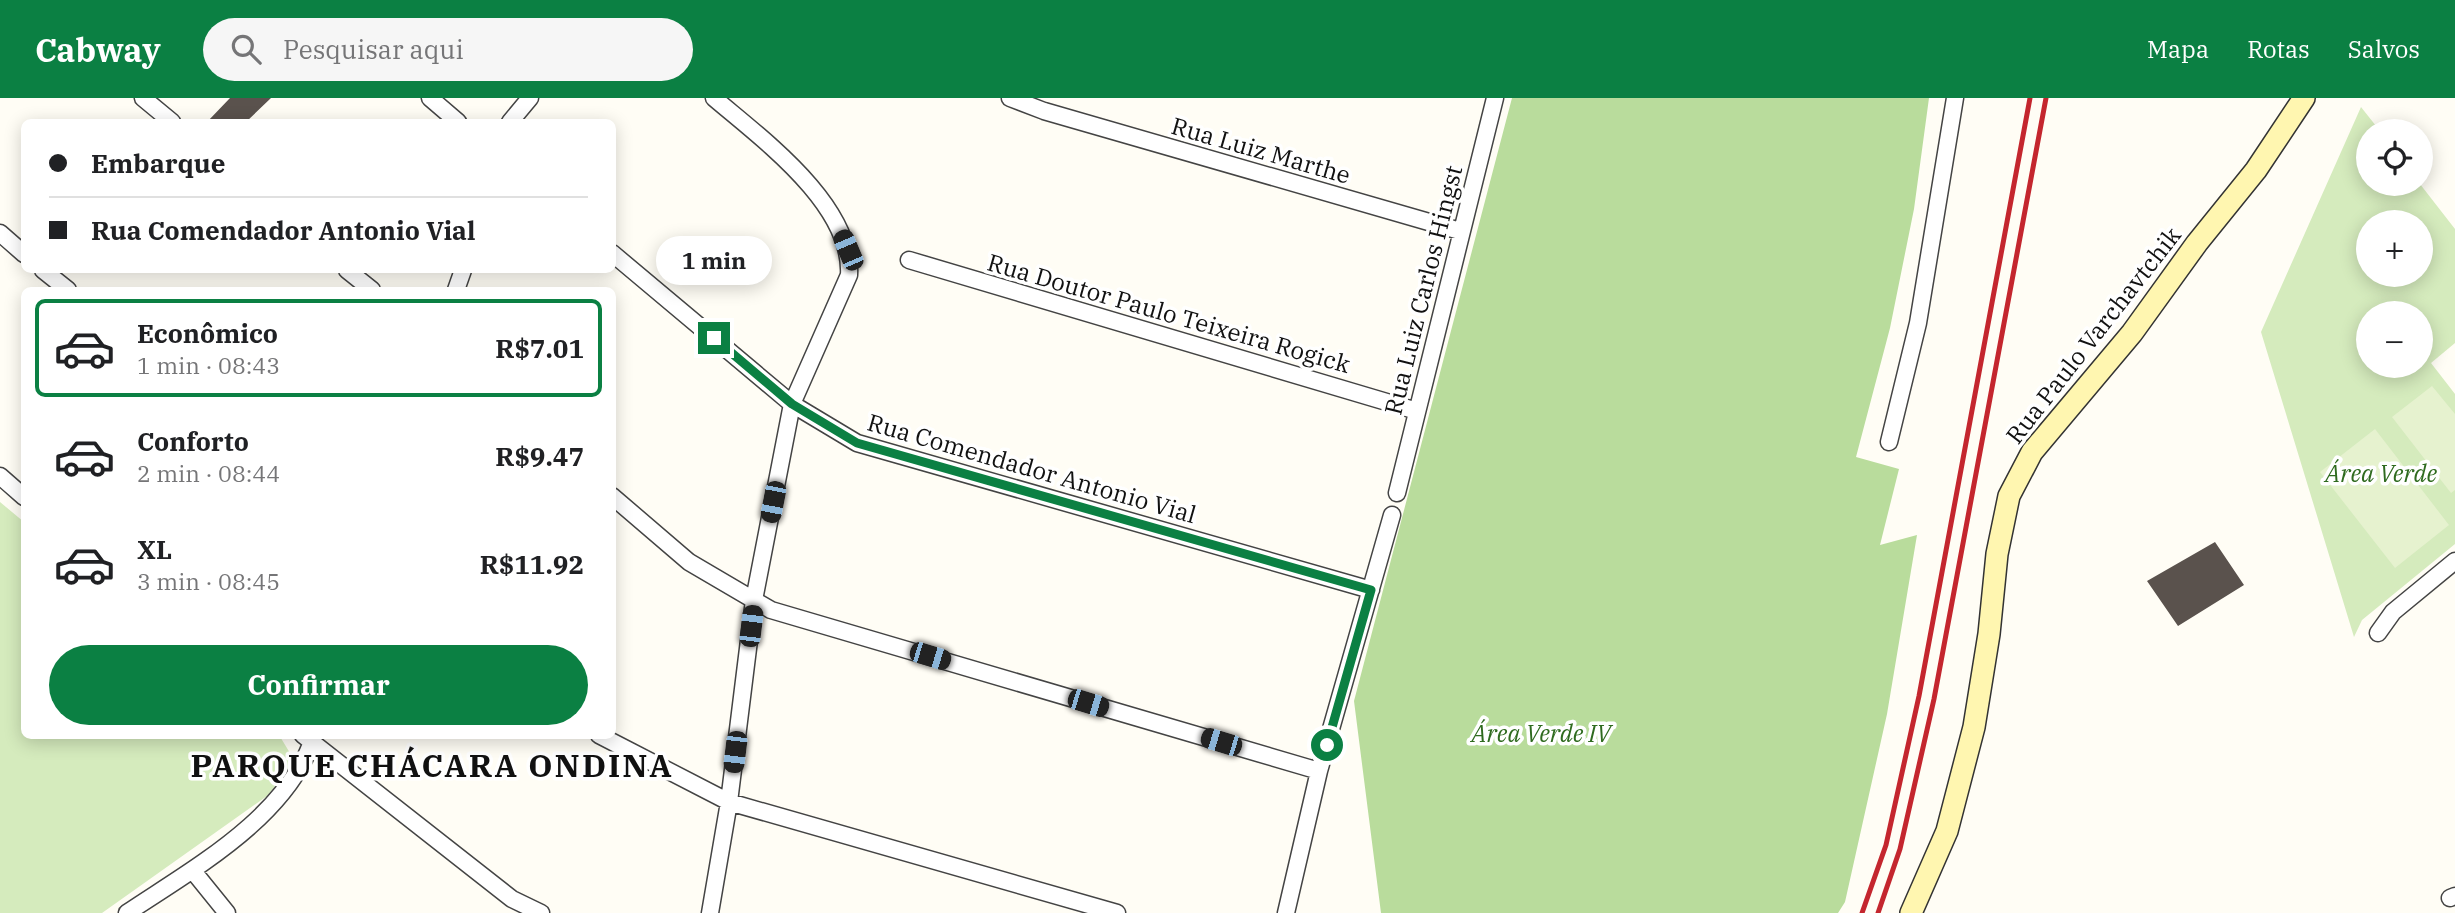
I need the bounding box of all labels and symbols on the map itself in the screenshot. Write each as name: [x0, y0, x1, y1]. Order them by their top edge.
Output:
street label: Rua Luiz Marthe: [1168, 109, 1354, 191]
street label: Rua Luiz Carlos Hingst: [1377, 162, 1469, 418]
street label: Rua Paulo Varchavtchik: [1998, 220, 2188, 450]
car: [831, 227, 866, 273]
callout: 1 min: [656, 236, 772, 286]
street label: Rua Doutor Paulo Teixeira Rogick: [984, 246, 1354, 380]
route end: [698, 322, 730, 354]
street label: Rua Comendador Antonio Vial: [864, 406, 1200, 530]
park label: Área Verde: [2323, 457, 2437, 489]
car: [759, 479, 788, 525]
car: [739, 604, 764, 648]
car: [907, 640, 954, 672]
car: [1065, 687, 1112, 719]
park label: Área Verde IV: [1469, 717, 1613, 749]
car: [1198, 726, 1245, 758]
route start: [1311, 729, 1343, 761]
car: [723, 730, 748, 774]
district label: PARQUE CHÁCARA ONDINA: [190, 744, 674, 786]

